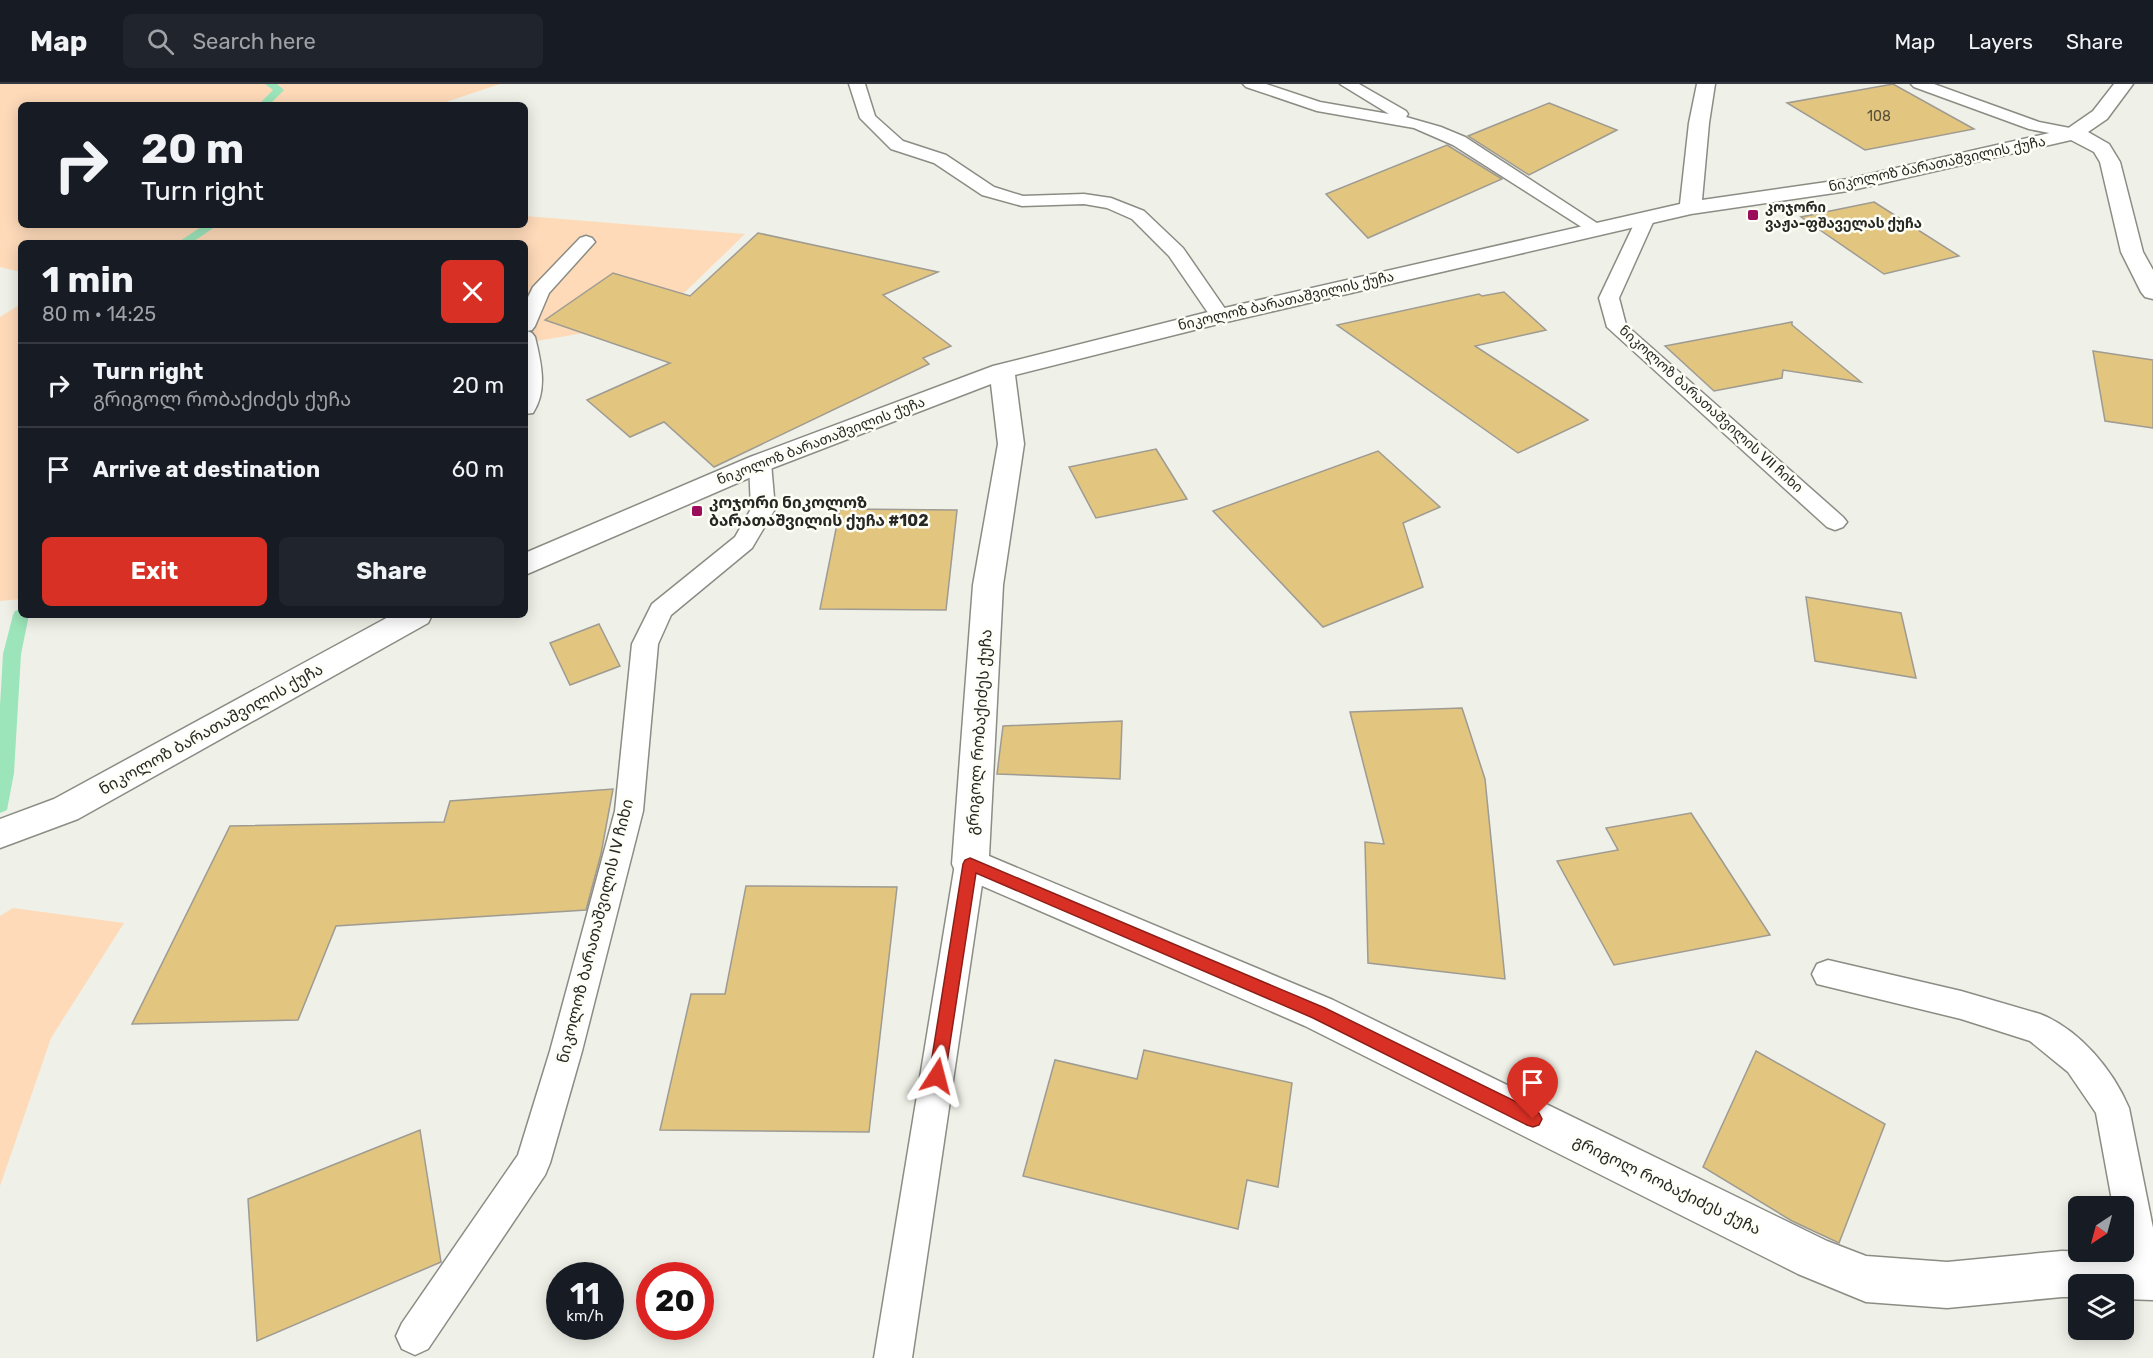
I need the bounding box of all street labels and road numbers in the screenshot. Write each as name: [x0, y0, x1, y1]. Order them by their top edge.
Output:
street label: ნიკოლოზ ბარათაშვილის ქუჩა: [1827, 133, 2047, 195]
street label: ნიკოლოზ ბარათაშვილის ქუჩა: [1176, 268, 1396, 334]
street label: ნიკოლოზ ბარათაშვილის VII ჩიხი: [1615, 322, 1807, 496]
street label: ნიკოლოზ ბარათაშვილის ქუჩა: [715, 393, 927, 489]
street label: გრიგოლ რობაქიძეს ქუჩა: [962, 628, 997, 836]
street label: ნიკოლოზ ბარათაშვილის ქუჩა: [96, 659, 327, 800]
street label: ნიკოლოზ ბარათაშვილის IV ჩიხი: [553, 797, 638, 1065]
street label: გრიგოლ რობაქიძეს ქუჩა: [1570, 1131, 1764, 1240]

